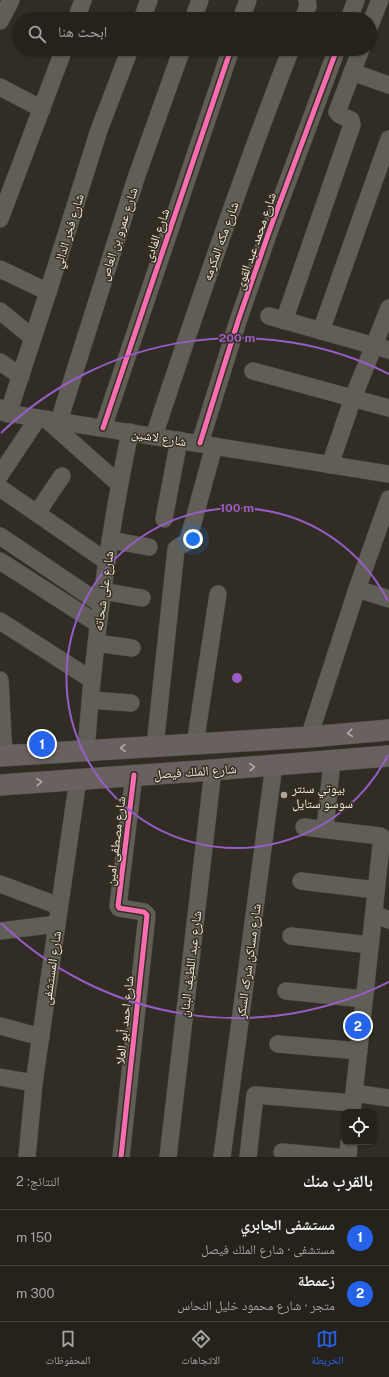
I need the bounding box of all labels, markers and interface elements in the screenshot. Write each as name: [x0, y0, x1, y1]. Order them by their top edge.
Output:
search box: [12, 12, 377, 56]
icon: search: [26, 23, 48, 45]
text: ابحث هنا: [58, 23, 107, 40]
street label: شارع عمرو بن العاص: [96, 186, 143, 283]
street label: شارع محمد عبد القوى: [232, 191, 281, 292]
street label: شارع فخر الدالي: [50, 192, 90, 271]
street label: شارع مكه المكرمه: [199, 200, 244, 283]
street label: شارع الفادى: [140, 206, 174, 264]
text: 200 m: [219, 331, 255, 345]
street label: شارع لاشين: [130, 426, 187, 451]
text: 100 m: [220, 501, 254, 515]
your location: [183, 529, 203, 549]
street label: شارع على شحاته: [90, 550, 119, 632]
centre of rings: [230, 671, 244, 685]
pin: 1: [29, 729, 55, 759]
one-way arrow: [347, 729, 353, 738]
one-way arrow: [120, 744, 126, 753]
street label: شارع الملك فيصل: [153, 761, 237, 784]
one-way arrow: [249, 763, 255, 772]
one-way arrow: [36, 777, 42, 786]
place label: بيوتي سنتر سوسو ستايل: [291, 781, 353, 812]
marker: بيوتي سنتر سوسو ستايل: [279, 790, 289, 800]
street label: شارع مصطفى امين: [103, 795, 130, 887]
street label: شارع مساكن شركه السكر: [233, 903, 266, 1021]
street label: شارع عبد اللطيف البنان: [176, 910, 206, 1019]
street label: شارع المستشفى: [39, 930, 66, 1007]
street label: شارع احمد أبو العلا: [112, 975, 139, 1065]
pin: 2: [345, 1011, 371, 1041]
map controls: [341, 1109, 377, 1145]
button: locate: [341, 1109, 377, 1145]
text: بالقرب منك: [303, 1171, 373, 1191]
text: النتائج: 2: [16, 1174, 60, 1189]
text: مستشفى الجابري: [240, 1216, 335, 1233]
text: 150 m: [16, 1230, 52, 1245]
text: 1: [357, 1230, 363, 1245]
text: مستشفى · شارع الملك فيصل: [201, 1242, 335, 1257]
text: زعمطة: [298, 1272, 335, 1289]
text: 300 m: [16, 1286, 54, 1301]
text: 2: [356, 1286, 364, 1301]
text: متجر · شارع محمود خليل النحاس: [177, 1298, 335, 1313]
tab: المحفوظات: [45, 1328, 90, 1371]
tab: الاتجاهات: [181, 1328, 220, 1371]
tab: الخريطة: [311, 1328, 344, 1371]

